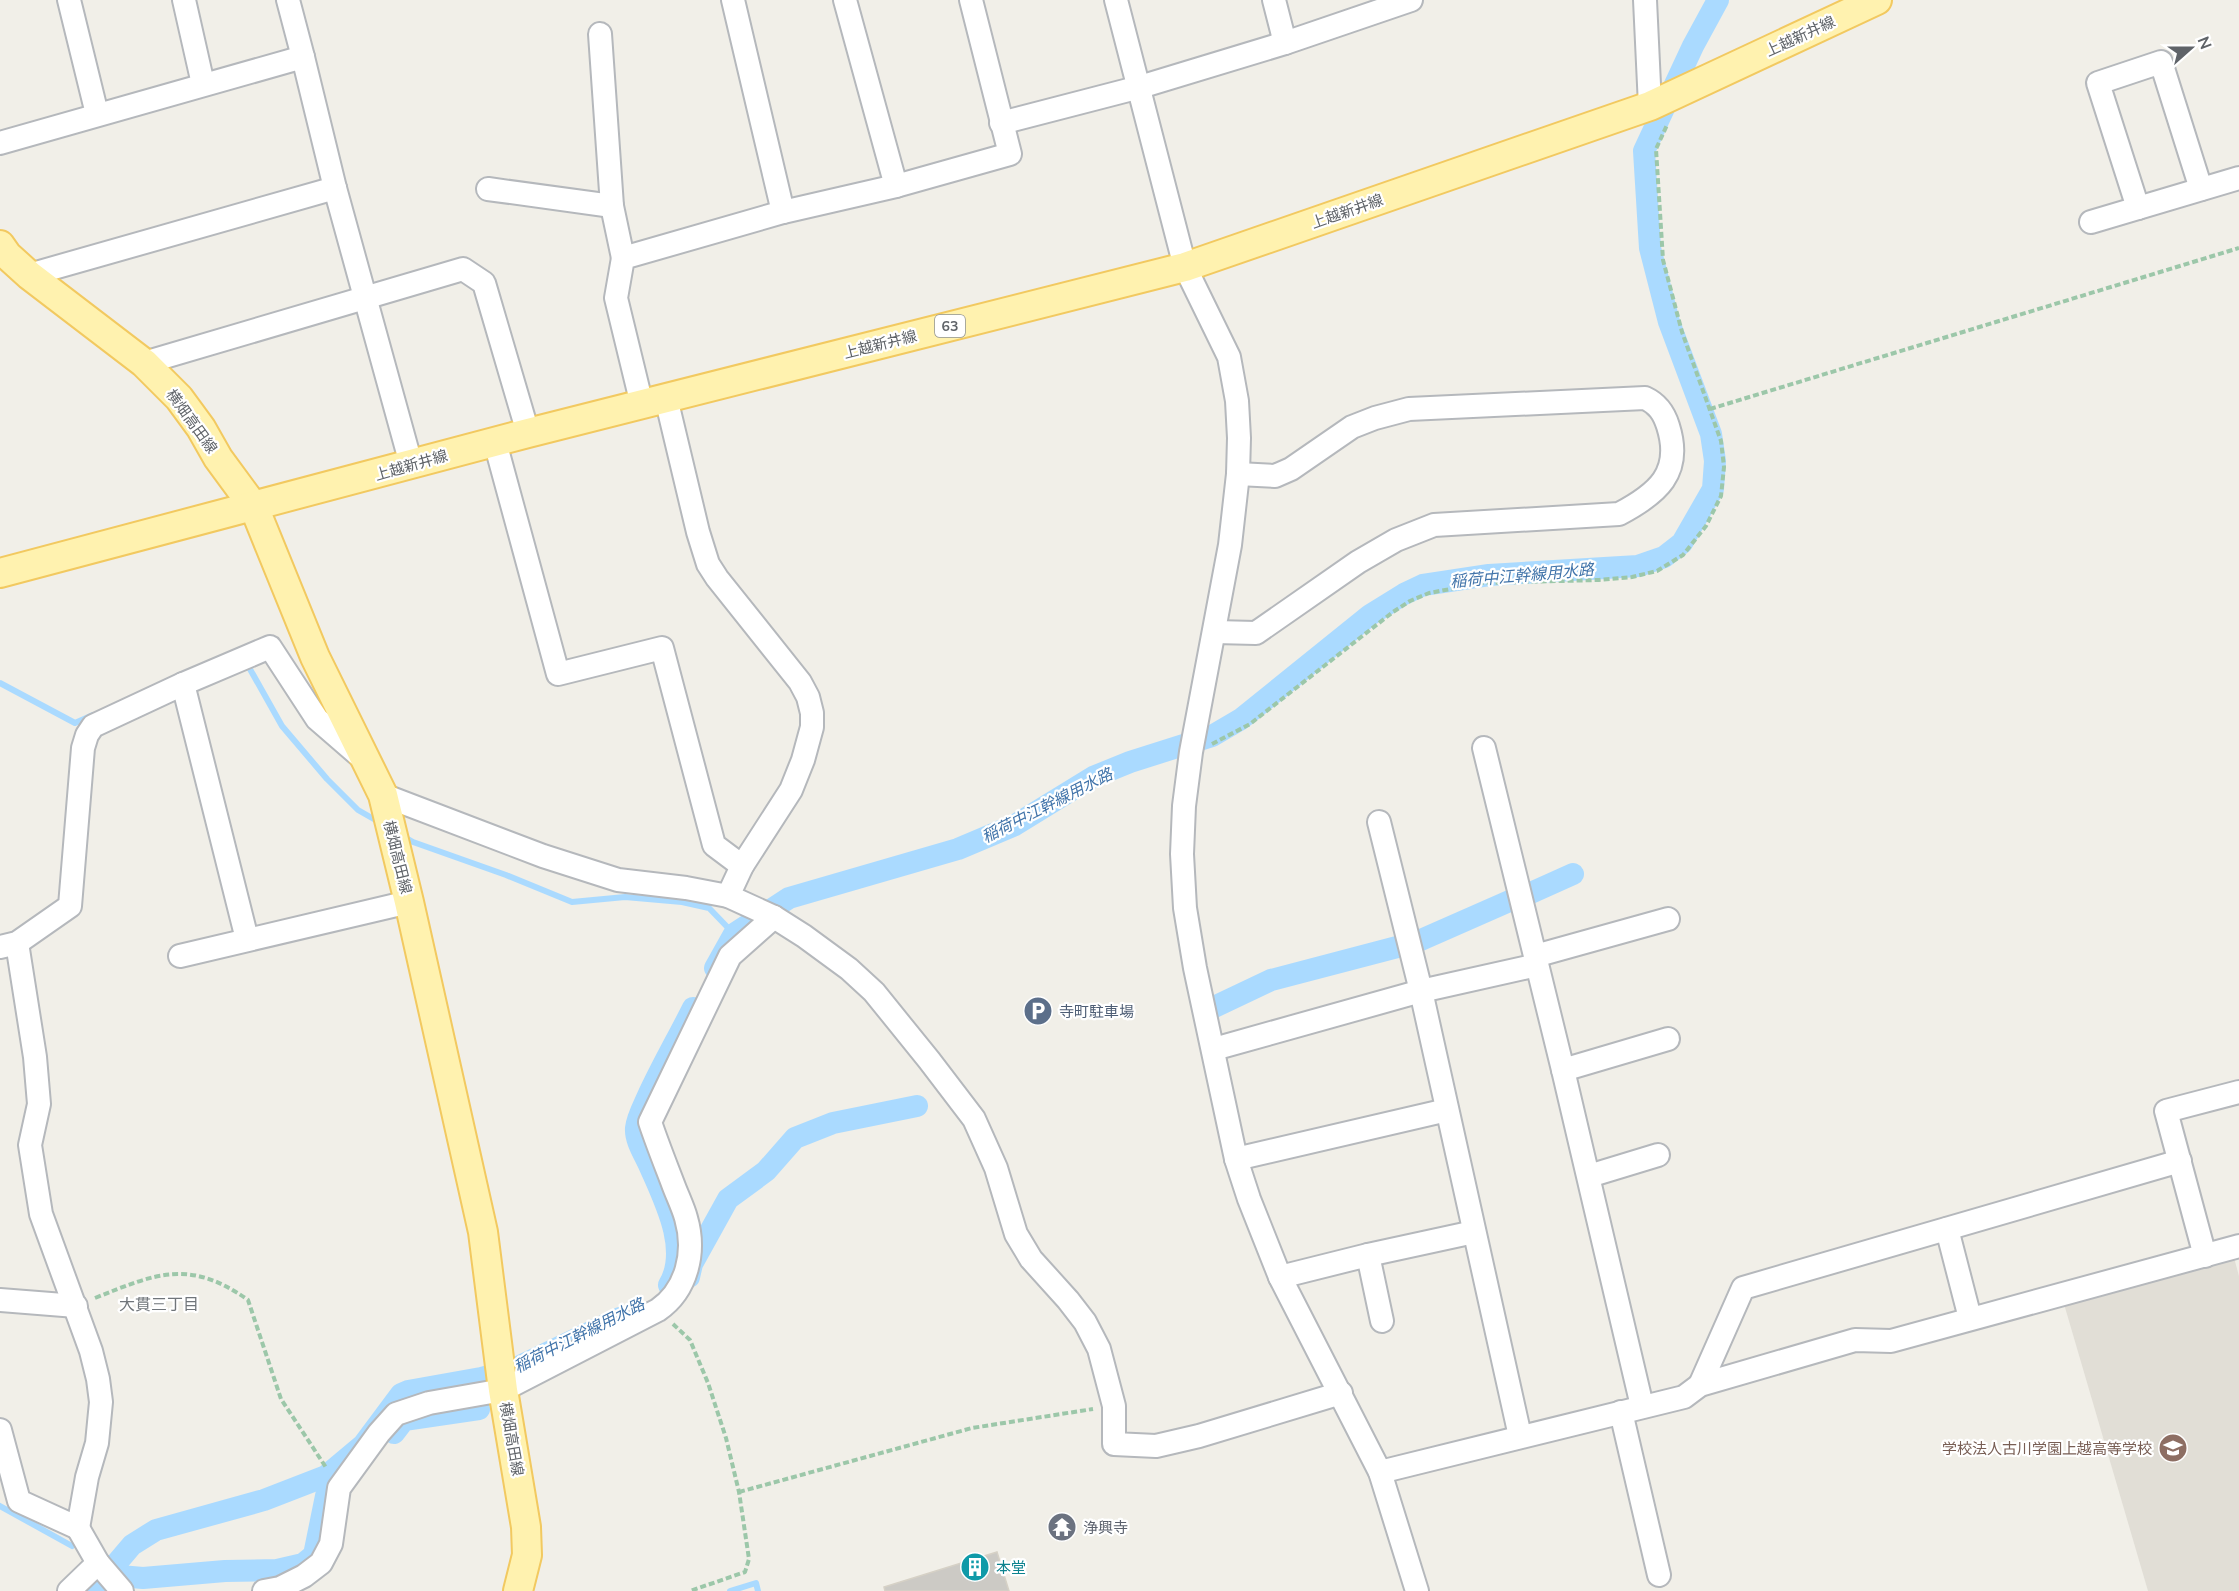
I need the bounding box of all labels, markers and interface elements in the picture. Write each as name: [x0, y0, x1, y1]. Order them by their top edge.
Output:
street label: 上越新井線: [1762, 12, 1838, 60]
north arrow: [2161, 18, 2221, 78]
text: N: [2194, 33, 2217, 52]
street label: 上越新井線: [1308, 190, 1386, 232]
road number: 63: [935, 315, 965, 337]
street label: 上越新井線: [841, 326, 919, 362]
street label: 横畑高田線: [162, 385, 222, 457]
street label: 上越新井線: [372, 446, 450, 484]
water label: 稲荷中江幹線用水路: [1449, 559, 1597, 591]
water label: 稲荷中江幹線用水路: [978, 762, 1117, 847]
street label: 横畑高田線: [380, 818, 416, 896]
parking icon: 寺町駐車場: [1022, 995, 1054, 1027]
place label: 寺町駐車場: [1059, 1002, 1134, 1021]
water label: 稲荷中江幹線用水路: [510, 1292, 649, 1377]
district label: 大貫三丁目: [119, 1294, 199, 1314]
street label: 横畑高田線: [496, 1400, 528, 1478]
school or university icon: 学校法人古川学園上越高等学校: [2157, 1432, 2189, 1464]
place label: 学校法人古川学園上越高等学校: [1942, 1439, 2152, 1458]
temple icon: 浄興寺: [1046, 1511, 1078, 1543]
place label: 浄興寺: [1083, 1518, 1128, 1537]
building icon: 本堂: [959, 1551, 991, 1583]
place label: 本堂: [996, 1558, 1026, 1577]

